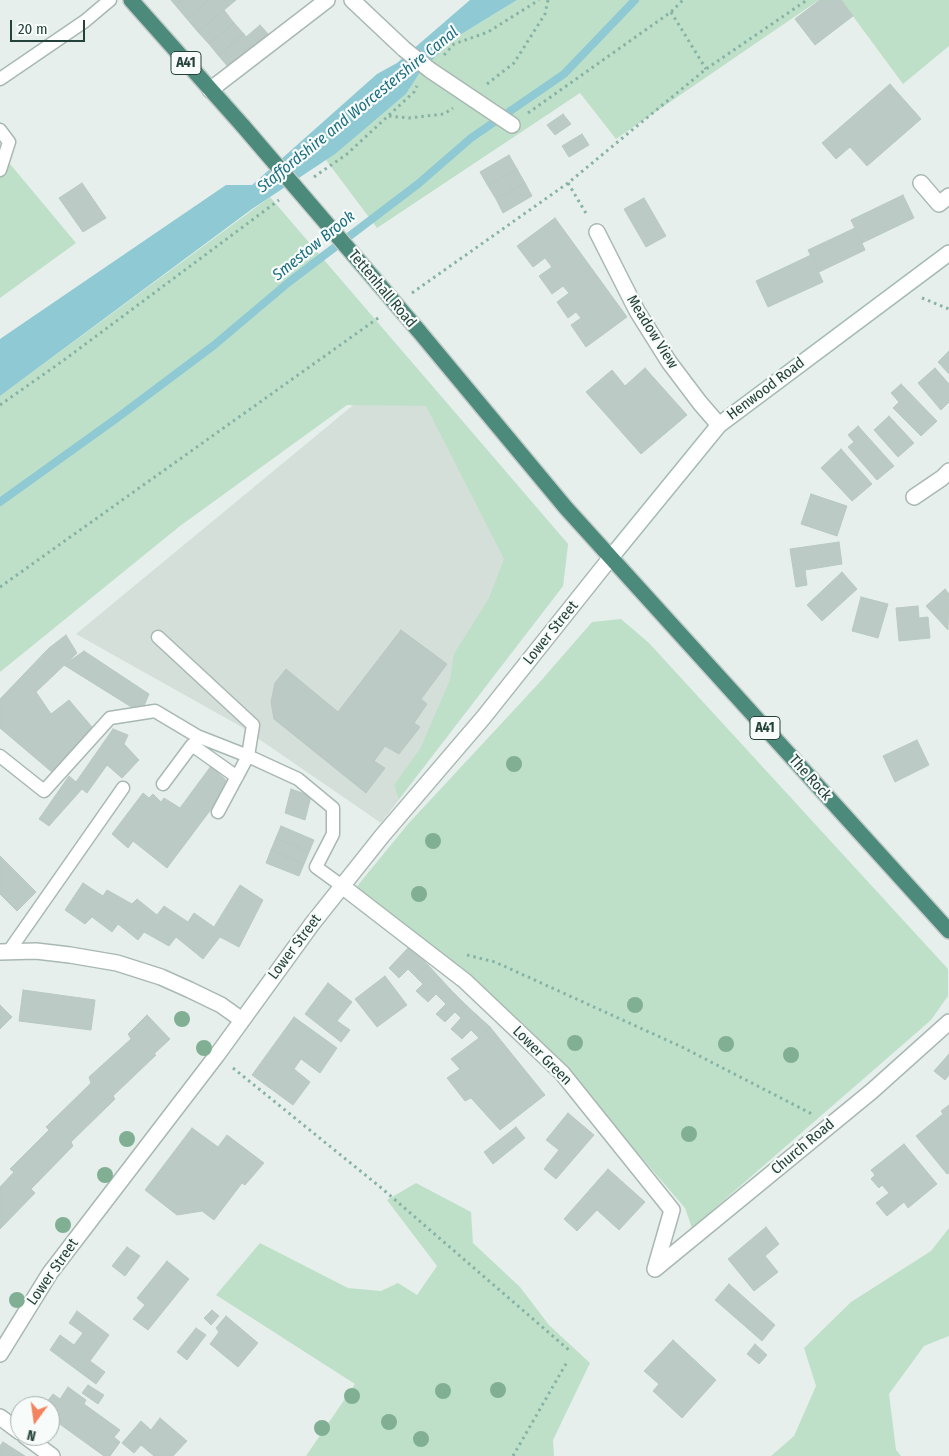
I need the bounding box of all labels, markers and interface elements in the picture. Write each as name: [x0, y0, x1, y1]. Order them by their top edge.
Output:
scale bar: [12, 10, 88, 42]
text: 20 m: [18, 20, 48, 38]
water label: Staffordshire and Worcestershire Canal: [254, 23, 462, 197]
road number: A41: [171, 52, 201, 74]
water label: Smestow Brook: [269, 207, 359, 285]
street label: Tettenhall Road: [344, 246, 420, 332]
street label: Meadow View: [622, 292, 682, 372]
street label: Henwood Road: [724, 354, 808, 424]
street label: Lower Street: [520, 597, 582, 669]
road number: A41: [750, 716, 780, 740]
street label: The Rock: [785, 752, 835, 804]
street label: Lower Street: [265, 911, 325, 983]
street label: Lower Green: [509, 1023, 575, 1089]
street label: Church Road: [768, 1115, 838, 1179]
street label: Lower Street: [24, 1235, 82, 1309]
north arrow: [10, 1396, 60, 1446]
text: N: [25, 1426, 38, 1444]

